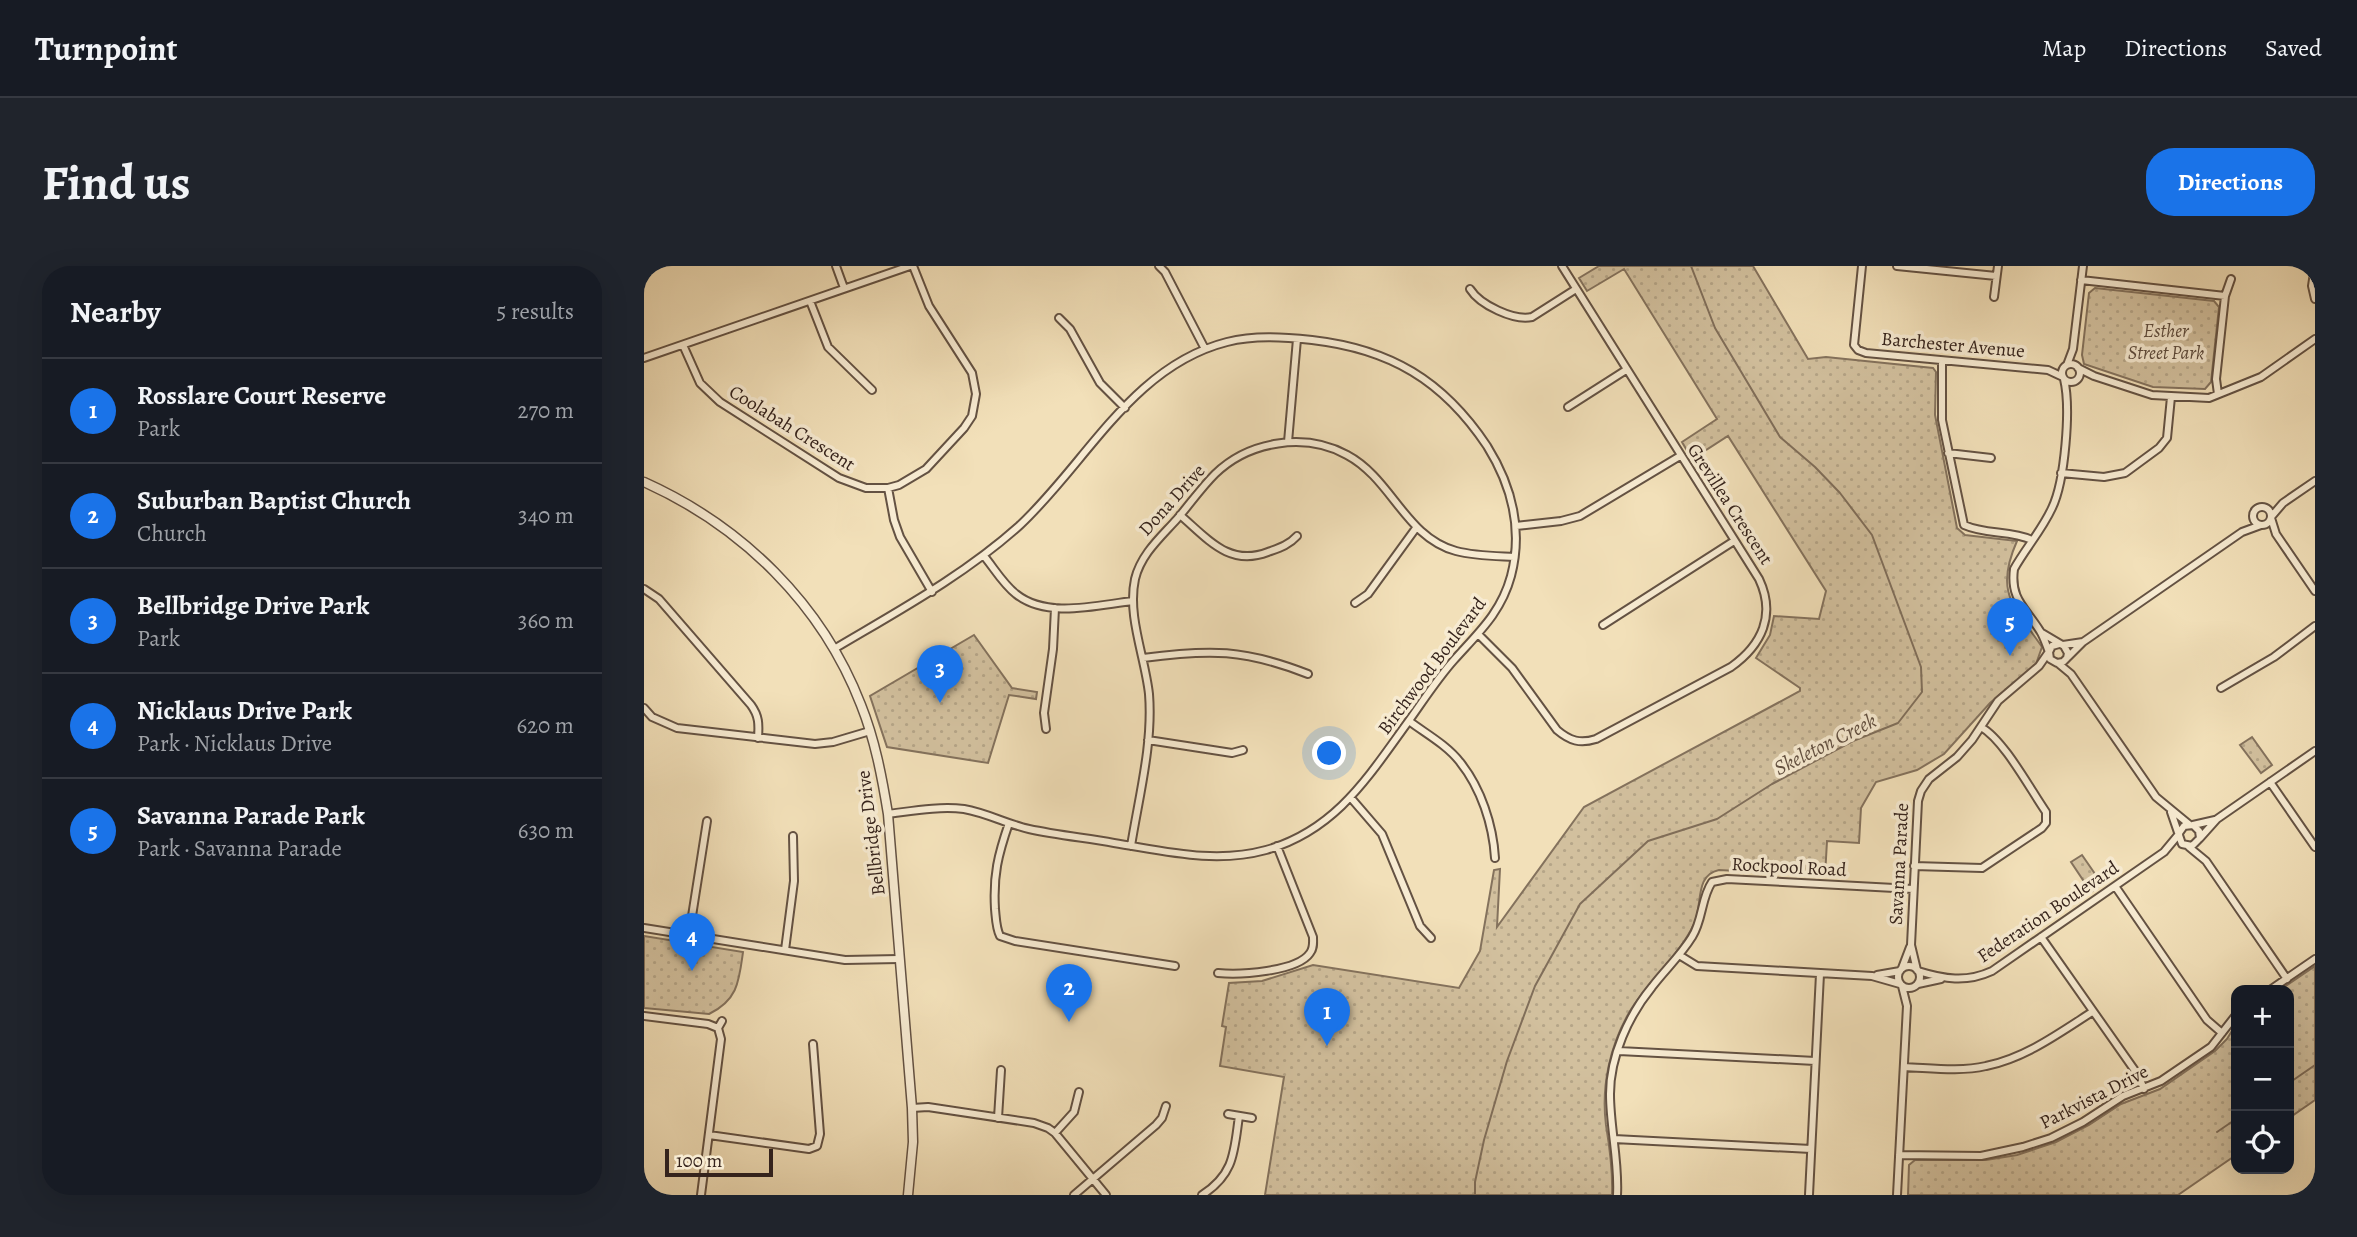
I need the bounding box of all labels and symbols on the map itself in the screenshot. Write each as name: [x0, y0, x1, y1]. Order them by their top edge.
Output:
park label: Esther Street Park: [2128, 318, 2204, 366]
street label: Barchester Avenue: [1880, 326, 2026, 364]
street label: Coolabah Crescent: [724, 379, 860, 477]
street label: Grevillea Crescent: [1681, 438, 1779, 570]
street label: Dona Drive: [1133, 458, 1211, 542]
street label: Birchwood Boulevard: [1372, 591, 1493, 740]
pin: 5: [1987, 598, 2033, 656]
pin: 3: [917, 645, 963, 703]
water label: Skeleton Creek: [1769, 706, 1881, 782]
your location: [1312, 736, 1346, 770]
street label: Bellbridge Drive: [850, 769, 892, 897]
street label: Savanna Parade: [1883, 802, 1915, 926]
street label: Rockpool Road: [1731, 851, 1848, 883]
street label: Federation Boulevard: [1972, 854, 2125, 969]
pin: 4: [669, 913, 715, 971]
pin: 2: [1046, 964, 1092, 1022]
pin: 1: [1304, 988, 1350, 1046]
street label: Parkvista Drive: [2035, 1058, 2153, 1136]
scale bar: [665, 1146, 774, 1178]

